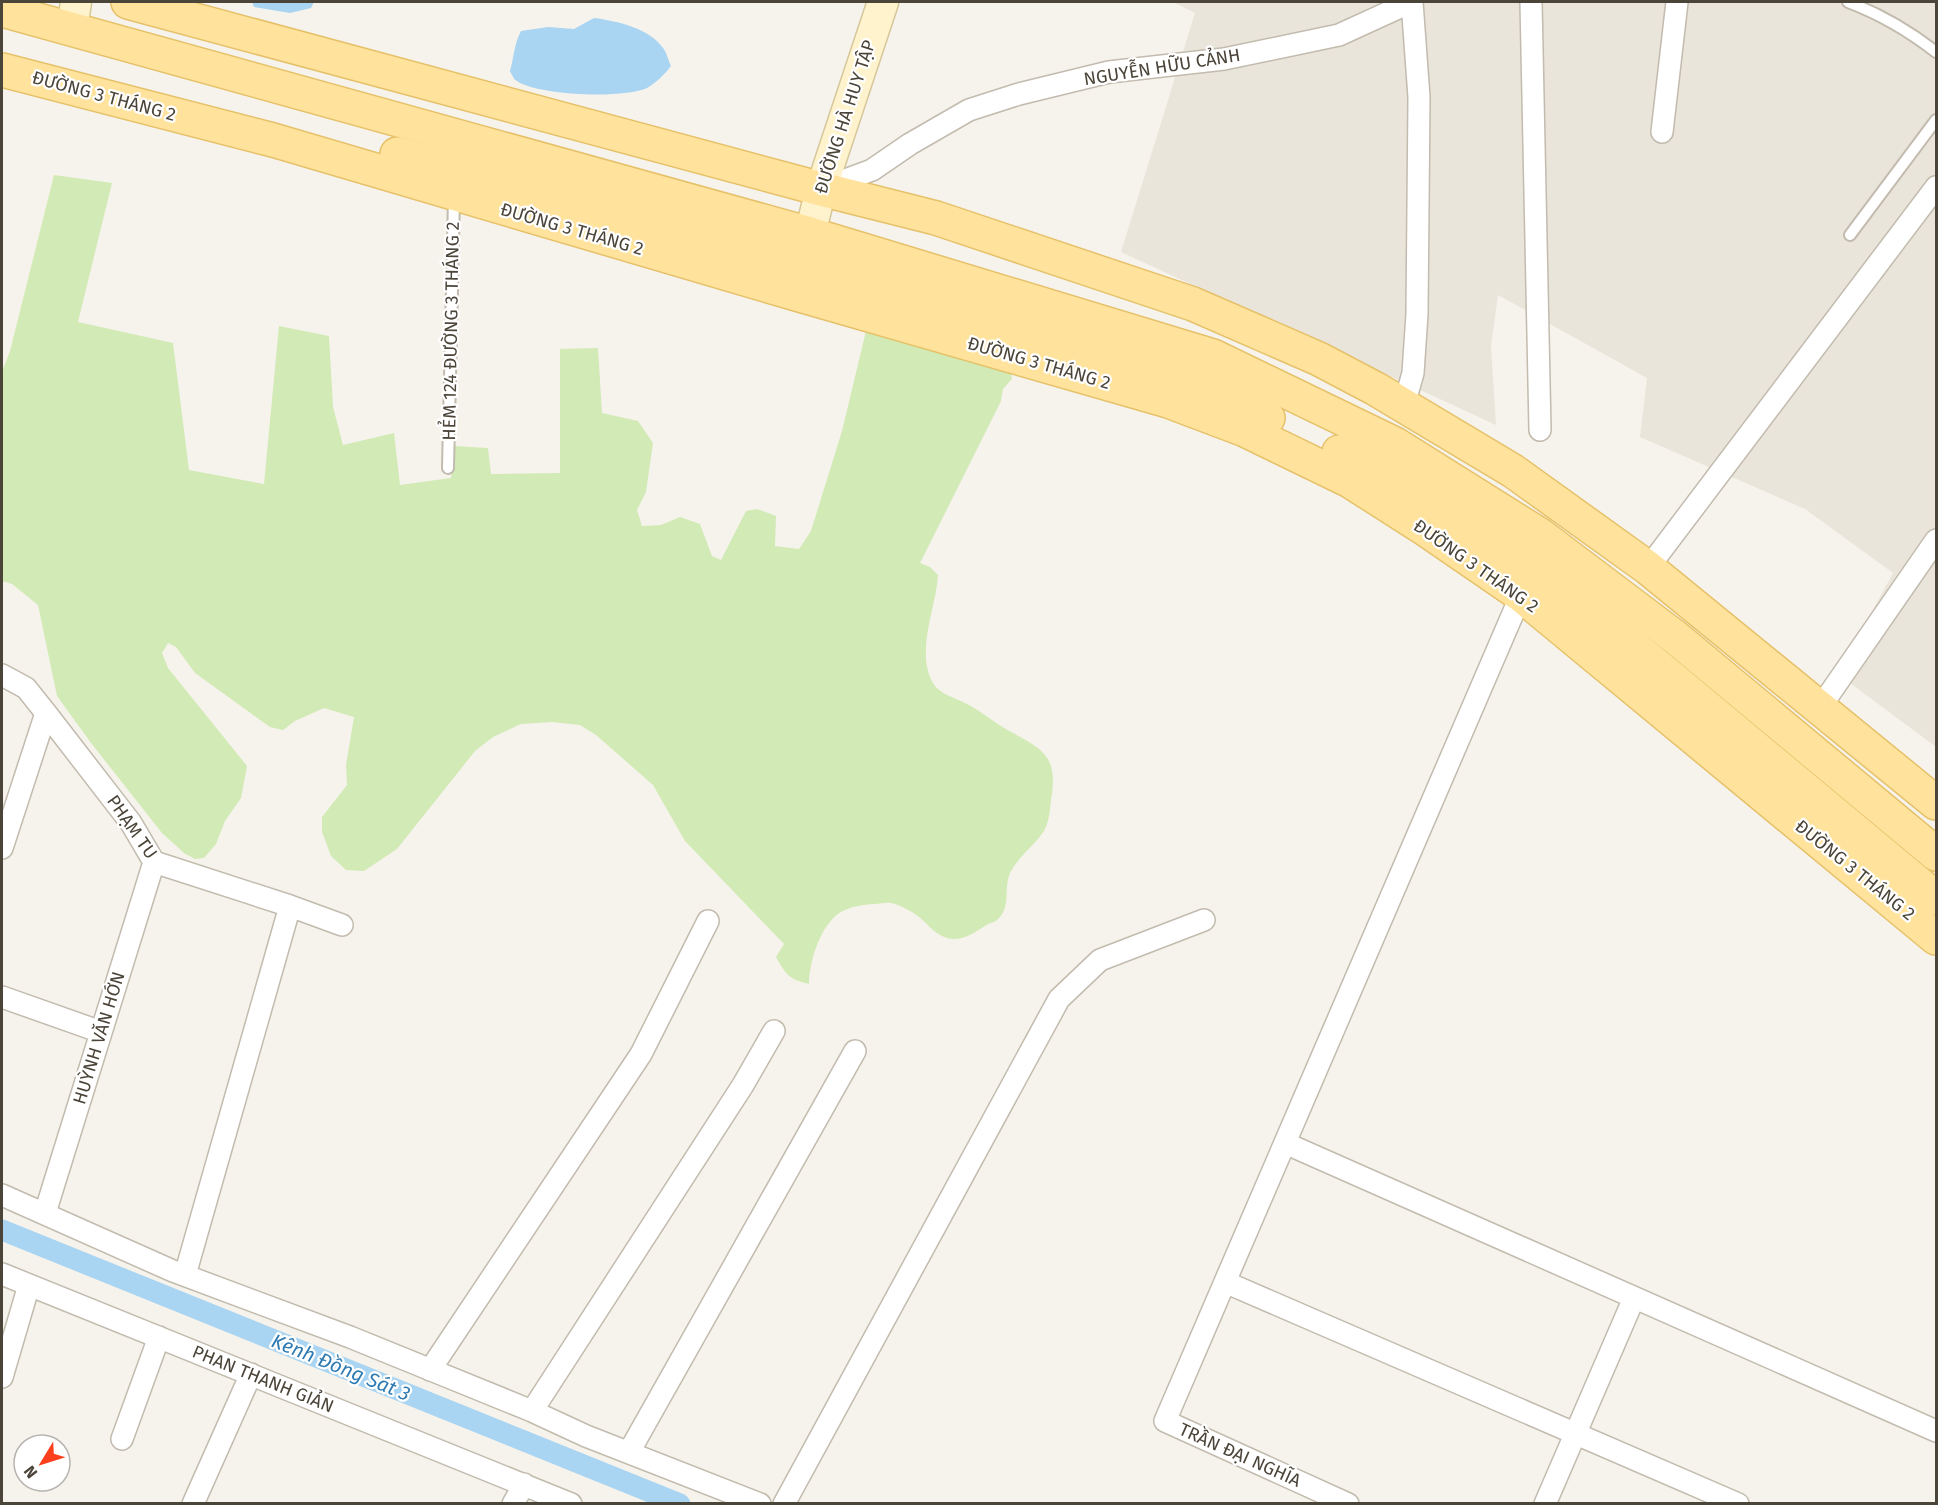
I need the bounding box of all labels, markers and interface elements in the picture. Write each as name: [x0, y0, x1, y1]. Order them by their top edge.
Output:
street label: ĐƯỜNG HÀ HUY TẬP: [809, 37, 880, 197]
street label: NGUYỄN HỮU CẢNH: [1082, 41, 1242, 90]
street label: ĐƯỜNG 3 THÁNG 2: [30, 65, 179, 126]
street label: ĐƯỜNG 3 THÁNG 2: [498, 197, 646, 260]
street label: HẺM 124 ĐƯỜNG 3 THÁNG 2: [437, 221, 464, 441]
street label: ĐƯỜNG 3 THÁNG 2: [965, 331, 1113, 394]
street label: ĐƯỜNG 3 THÁNG 2: [1409, 514, 1544, 617]
street label: PHẠM TU: [102, 791, 162, 863]
street label: ĐƯỜNG 3 THÁNG 2: [1791, 814, 1920, 925]
street label: HUỲNH VĂN HỚN: [67, 969, 130, 1107]
water label: Kênh Đồng Sát 3: [268, 1328, 414, 1406]
street label: PHAN THANH GIẢN: [189, 1340, 337, 1417]
street label: TRẦN ĐẠI NGHĨA: [1176, 1416, 1306, 1492]
north arrow: [12, 1433, 72, 1493]
text: N: [20, 1462, 41, 1482]

